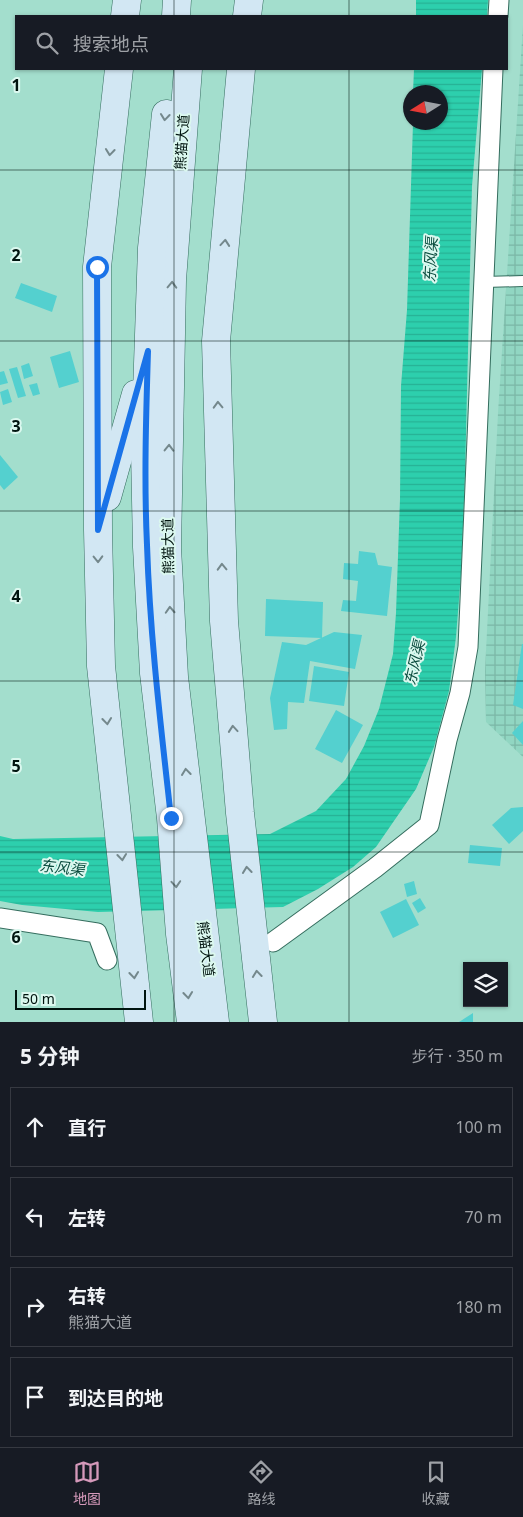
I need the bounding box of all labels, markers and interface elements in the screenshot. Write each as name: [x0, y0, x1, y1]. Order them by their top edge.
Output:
search box: [15, 15, 508, 70]
icon: search: [33, 29, 61, 57]
text: 搜索地点: [73, 31, 149, 57]
text: 1: [11, 74, 21, 96]
north arrow: [403, 85, 448, 130]
street label: 熊猫大道: [170, 113, 193, 171]
one-way arrow: [160, 114, 171, 122]
one-way arrow: [105, 148, 116, 156]
water label: 东风渠: [419, 235, 441, 283]
one-way arrow: [219, 239, 230, 247]
text: 2: [11, 244, 21, 266]
route start: [86, 256, 109, 279]
one-way arrow: [167, 281, 177, 288]
one-way arrow: [213, 401, 223, 408]
text: 3: [11, 415, 21, 437]
one-way arrow: [163, 443, 174, 451]
street label: 熊猫大道: [158, 518, 177, 574]
one-way arrow: [93, 555, 104, 563]
one-way arrow: [217, 563, 228, 571]
text: 4: [11, 585, 21, 607]
one-way arrow: [165, 606, 176, 614]
water label: 东风渠: [399, 637, 429, 687]
one-way arrow: [101, 717, 112, 725]
one-way arrow: [228, 725, 239, 733]
text: 5: [11, 755, 21, 777]
one-way arrow: [181, 767, 192, 775]
route end: [160, 807, 183, 830]
one-way arrow: [116, 853, 127, 861]
water label: 东风渠: [39, 855, 88, 880]
one-way arrow: [241, 865, 252, 873]
one-way arrow: [170, 880, 181, 888]
street label: 熊猫大道: [194, 920, 219, 978]
text: 6: [11, 926, 21, 948]
map controls: [463, 962, 508, 1007]
button: layers: [463, 962, 508, 1007]
one-way arrow: [252, 969, 263, 977]
one-way arrow: [128, 971, 139, 979]
scale bar: [15, 987, 146, 1010]
text: 50 m: [22, 989, 55, 1008]
one-way arrow: [182, 992, 193, 1000]
text: 5 分钟: [20, 1042, 79, 1070]
text: 步行 · 350 m: [412, 1045, 503, 1067]
icon: ahead: [21, 1113, 49, 1141]
text: 直行: [68, 1115, 106, 1141]
text: 100 m: [455, 1116, 502, 1138]
icon: left: [21, 1203, 49, 1231]
text: 左转: [68, 1205, 106, 1231]
text: 70 m: [465, 1206, 502, 1228]
text: 右转: [68, 1283, 106, 1309]
icon: right: [21, 1293, 49, 1321]
text: 180 m: [455, 1296, 502, 1318]
text: 熊猫大道: [68, 1311, 132, 1333]
icon: arrive: [21, 1383, 49, 1411]
text: 到达目的地: [68, 1385, 163, 1411]
tab: 地图: [73, 1458, 101, 1508]
tab: 路线: [247, 1458, 275, 1508]
tab: 收藏: [422, 1458, 450, 1508]

